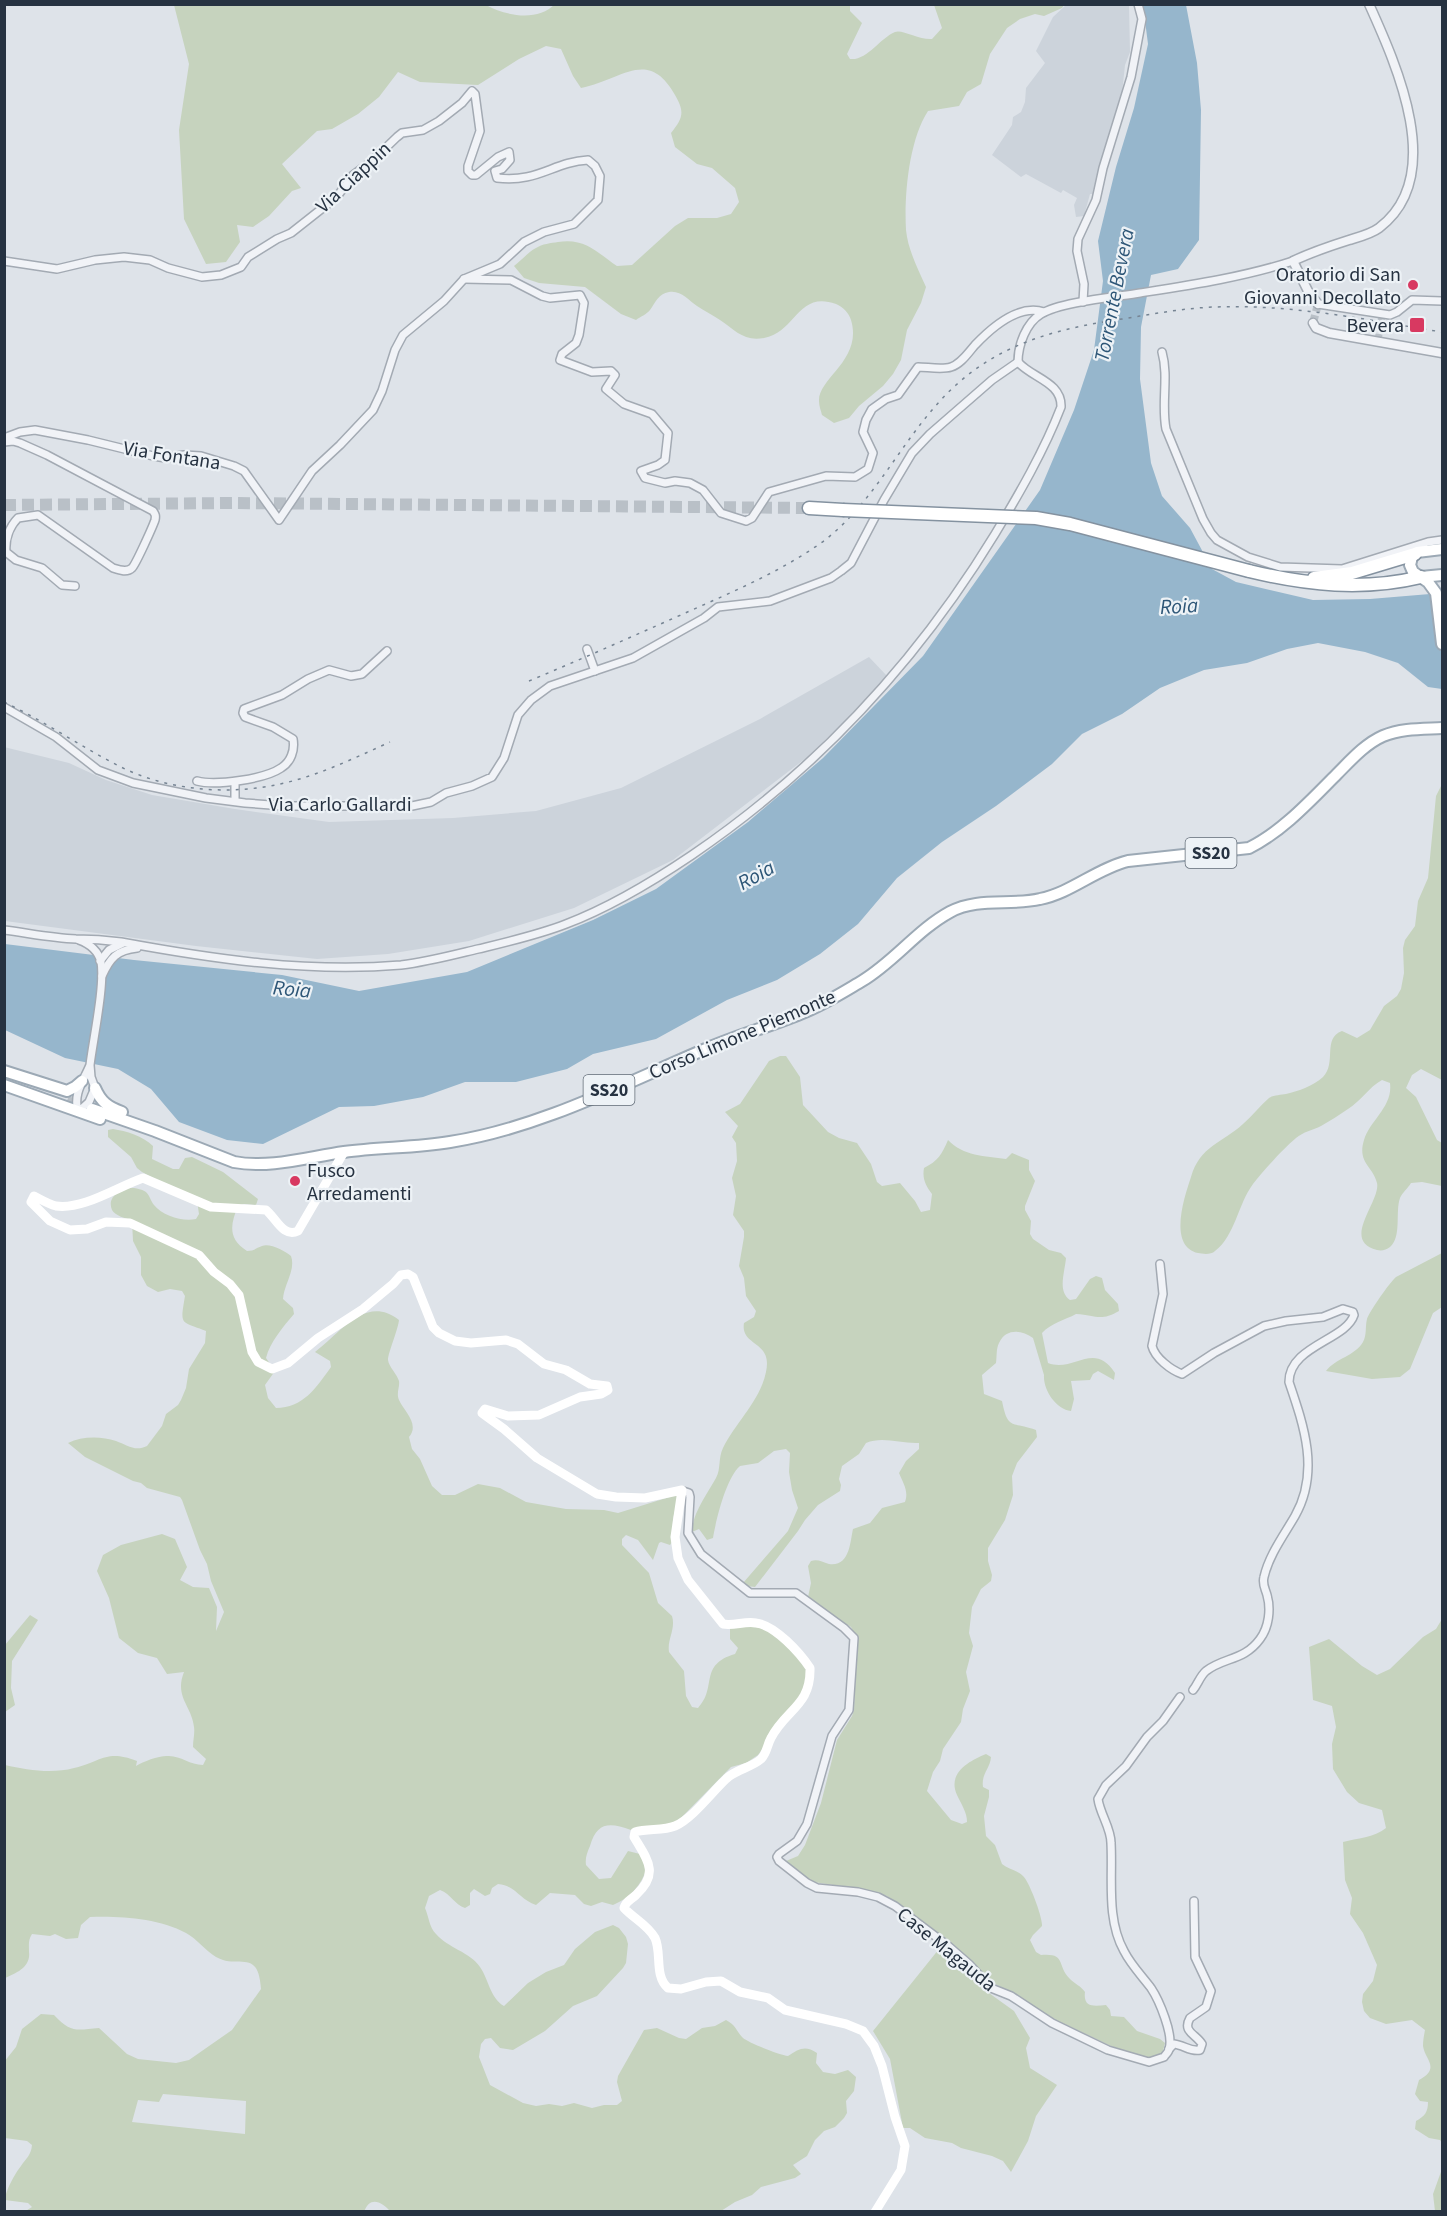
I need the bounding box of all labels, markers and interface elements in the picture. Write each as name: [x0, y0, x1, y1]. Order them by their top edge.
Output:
street label: Via Ciappin: [310, 136, 398, 220]
water label: Torrente Bevera: [1086, 226, 1142, 364]
place label: Oratorio di San Giovanni Decollato: [1244, 261, 1401, 312]
marker: Oratorio di San Giovanni Decollato: [1406, 278, 1420, 292]
place label: Bevera: [1346, 312, 1404, 340]
marker: Bevera: [1408, 316, 1426, 334]
street label: Via Fontana: [121, 434, 222, 477]
water label: Roia: [1159, 590, 1199, 622]
street label: Via Carlo Gallardi: [268, 791, 412, 819]
road number: SS20: [1186, 838, 1236, 868]
water label: Roia: [732, 853, 780, 897]
water label: Roia: [272, 972, 312, 1006]
street label: Corso Limone Piemonte: [645, 983, 840, 1087]
road number: SS20: [584, 1075, 634, 1105]
place label: Fusco Arredamenti: [307, 1157, 412, 1208]
marker: Fusco Arredamenti: [288, 1174, 302, 1188]
street label: Case Magauda: [891, 1901, 1002, 1999]

